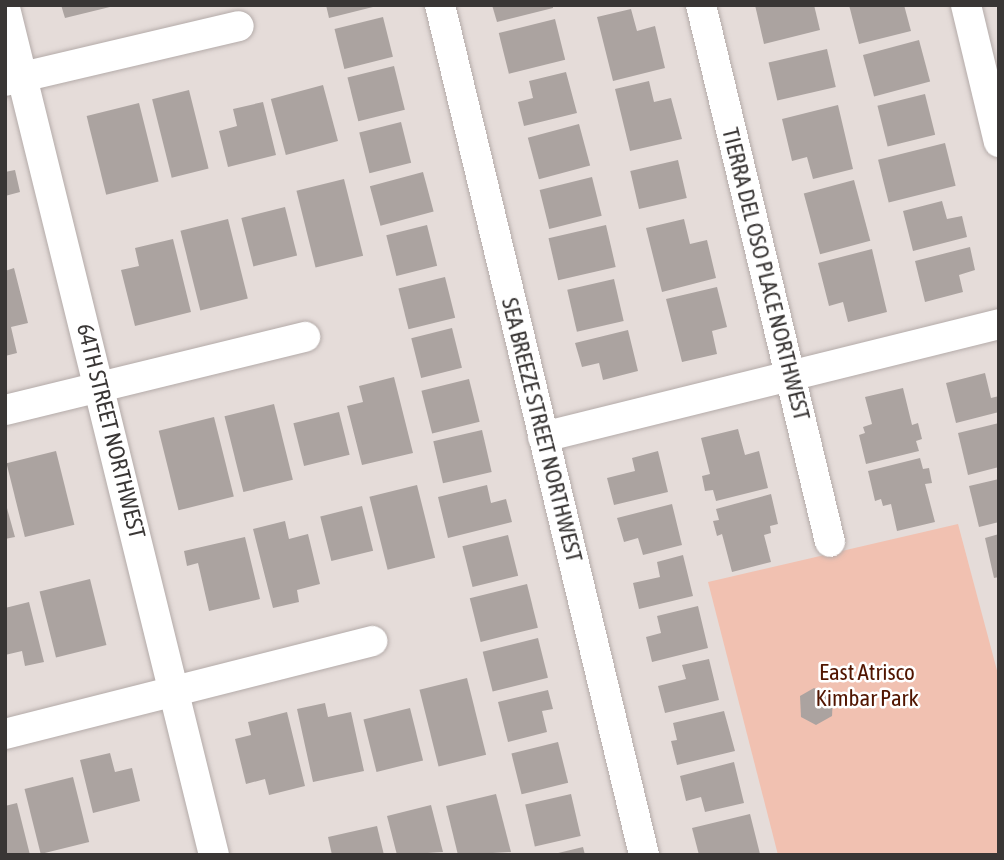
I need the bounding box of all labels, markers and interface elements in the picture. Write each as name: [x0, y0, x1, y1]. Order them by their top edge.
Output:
street label: TIERRA DEL OSO PLACE NORTHWEST: [716, 125, 816, 423]
street label: SEA BREEZE STREET NORTHWEST: [496, 295, 588, 565]
street label: 64TH STREET NORTHWEST: [71, 321, 151, 541]
park label: East Atrisco Kimbar Park: [815, 658, 919, 712]

